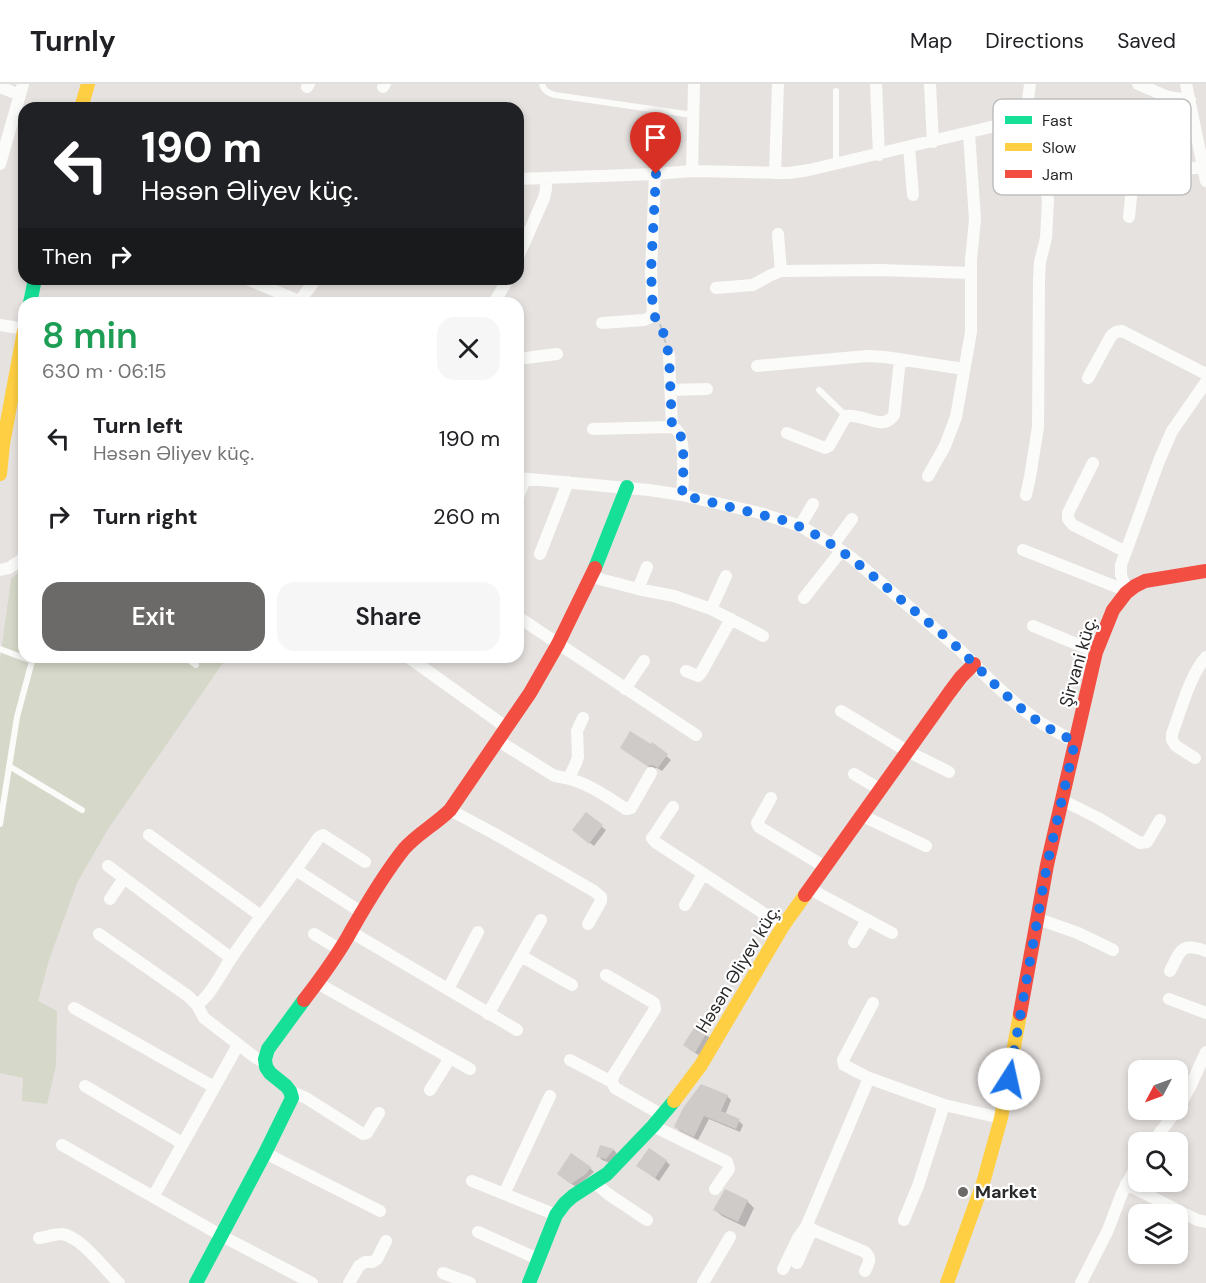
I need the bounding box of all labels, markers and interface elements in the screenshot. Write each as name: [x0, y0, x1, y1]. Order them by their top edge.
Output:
text: Turnly: [30, 23, 116, 60]
text: Map: [910, 27, 952, 55]
text: Directions: [985, 27, 1084, 55]
text: Saved: [1117, 27, 1176, 55]
legend: [993, 99, 1191, 195]
text: Fast: [1042, 110, 1073, 131]
pin: [630, 112, 681, 174]
text: 190 m: [141, 120, 262, 175]
icon: arrive: [639, 121, 672, 154]
icon: left: [42, 126, 120, 204]
text: Slow: [1042, 137, 1076, 158]
text: Jam: [1042, 164, 1073, 185]
text: Həsən Əliyev küç.: [141, 173, 359, 208]
icon: right: [104, 240, 137, 273]
text: Then: [42, 242, 92, 271]
text: 8 min: [42, 312, 138, 359]
button: close: [437, 317, 500, 380]
text: 630 m · 06:15: [42, 358, 167, 384]
text: Turn left: [93, 411, 183, 440]
icon: left: [42, 422, 75, 455]
text: 190 m: [439, 424, 500, 453]
text: Həsən Əliyev küç.: [93, 440, 254, 466]
icon: right: [42, 500, 75, 533]
text: Turn right: [93, 502, 198, 531]
text: 260 m: [433, 502, 500, 531]
button: Exit: [42, 582, 265, 651]
button: Share: [277, 582, 500, 651]
street label: Şirvani küç.: [1054, 614, 1102, 710]
street label: Həsən Əliyev küç.: [690, 901, 786, 1037]
position arrow: [977, 1047, 1041, 1111]
north arrow: [1128, 1060, 1188, 1120]
map controls: [1128, 1060, 1188, 1264]
button: search: [1128, 1132, 1188, 1192]
place label: Market: [975, 1180, 1037, 1204]
marker: Market: [956, 1185, 970, 1199]
button: layers: [1128, 1204, 1188, 1264]

